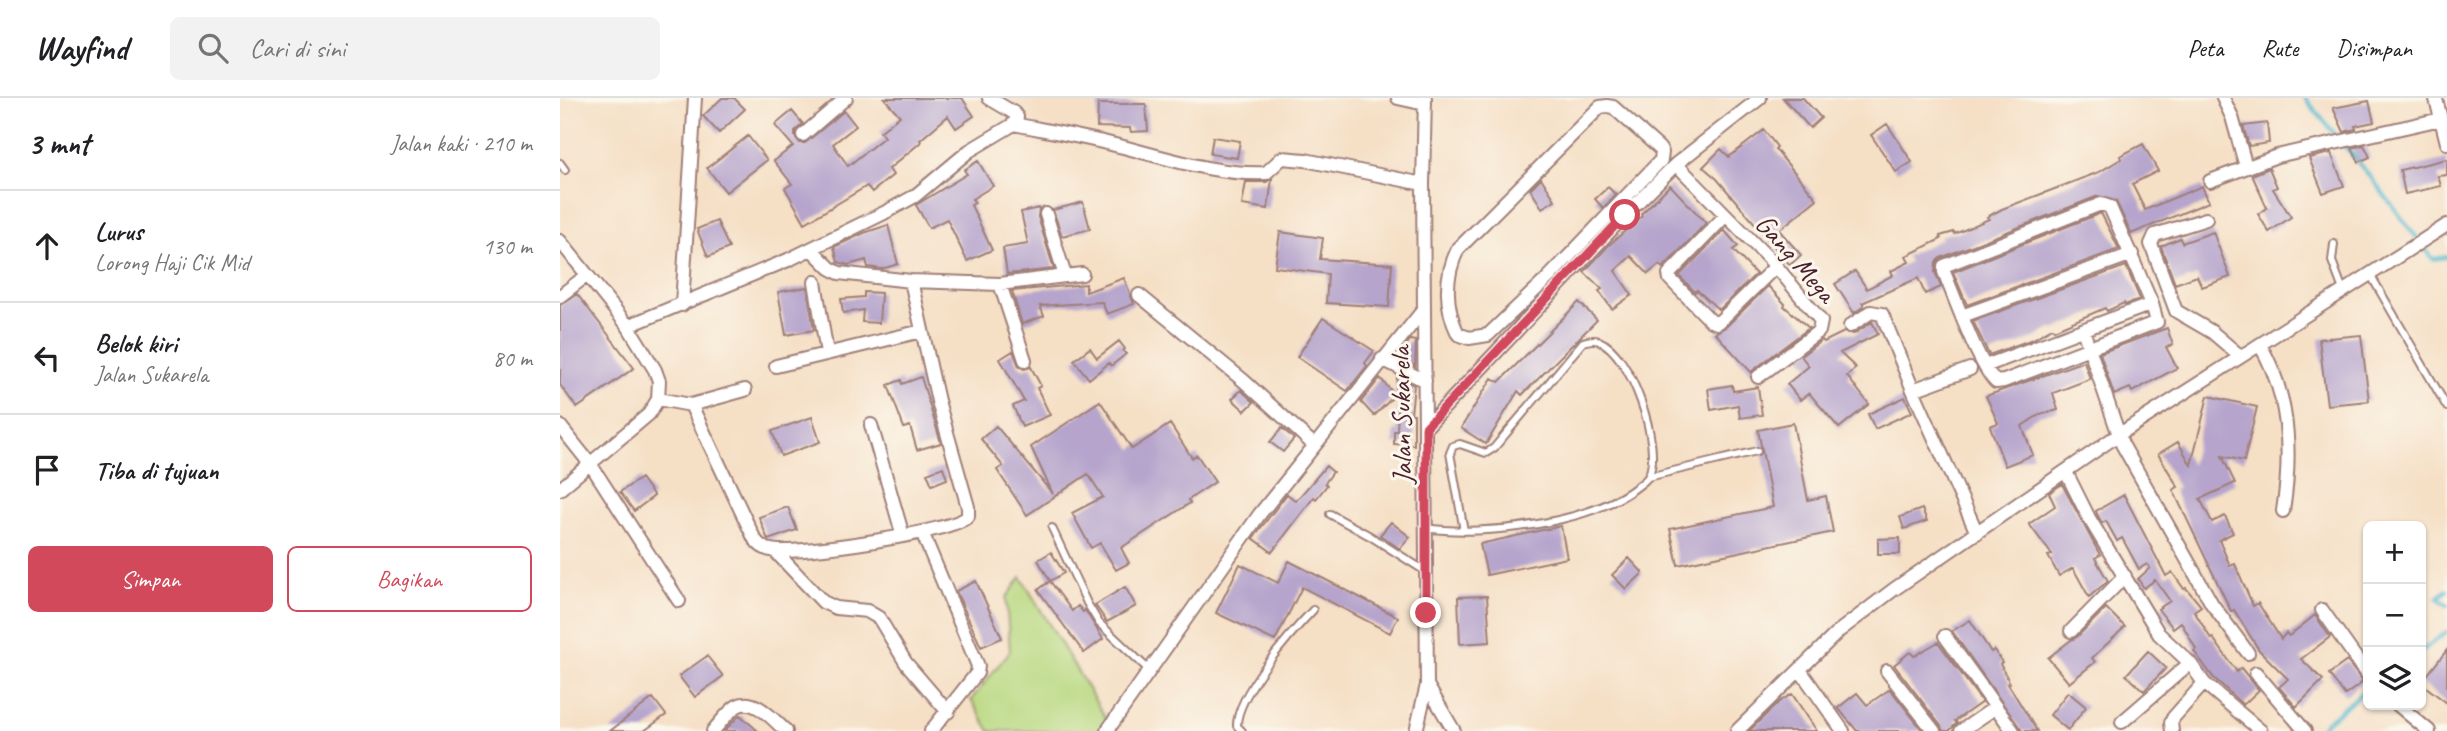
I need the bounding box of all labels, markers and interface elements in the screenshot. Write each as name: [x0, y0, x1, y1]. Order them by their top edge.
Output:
search box: [170, 17, 660, 80]
text: Wayfind: [35, 27, 128, 69]
icon: search: [194, 29, 232, 67]
text: Cari di sini: [250, 32, 345, 65]
text: Peta: [2187, 33, 2223, 63]
text: Rute: [2261, 33, 2298, 63]
text: Disimpan: [2336, 33, 2412, 63]
text: 3 mnt: [28, 125, 90, 163]
text: Jalan kaki · 210 m: [390, 129, 532, 158]
route start: [1609, 199, 1640, 230]
street label: Gang Mega: [1748, 207, 1846, 311]
text: Lurus: [95, 215, 143, 248]
icon: ahead: [28, 227, 66, 265]
text: 130 m: [483, 232, 532, 261]
text: Lorong Haji Cik Mid: [95, 248, 250, 277]
text: Belok kiri: [95, 327, 177, 360]
icon: left: [28, 339, 66, 377]
street label: Jalan Sukarela: [1382, 343, 1420, 486]
text: 80 m: [493, 344, 532, 373]
text: Jalan Sukarela: [95, 360, 208, 389]
icon: arrive: [28, 451, 66, 489]
text: Tiba di tujuan: [95, 454, 219, 487]
map controls: [2363, 521, 2426, 710]
button: +: [2363, 521, 2426, 584]
button: Simpan: [28, 546, 273, 612]
button: Bagikan: [287, 546, 532, 612]
button: −: [2363, 584, 2426, 647]
route end: [1410, 597, 1441, 628]
button: layers: [2363, 647, 2426, 710]

